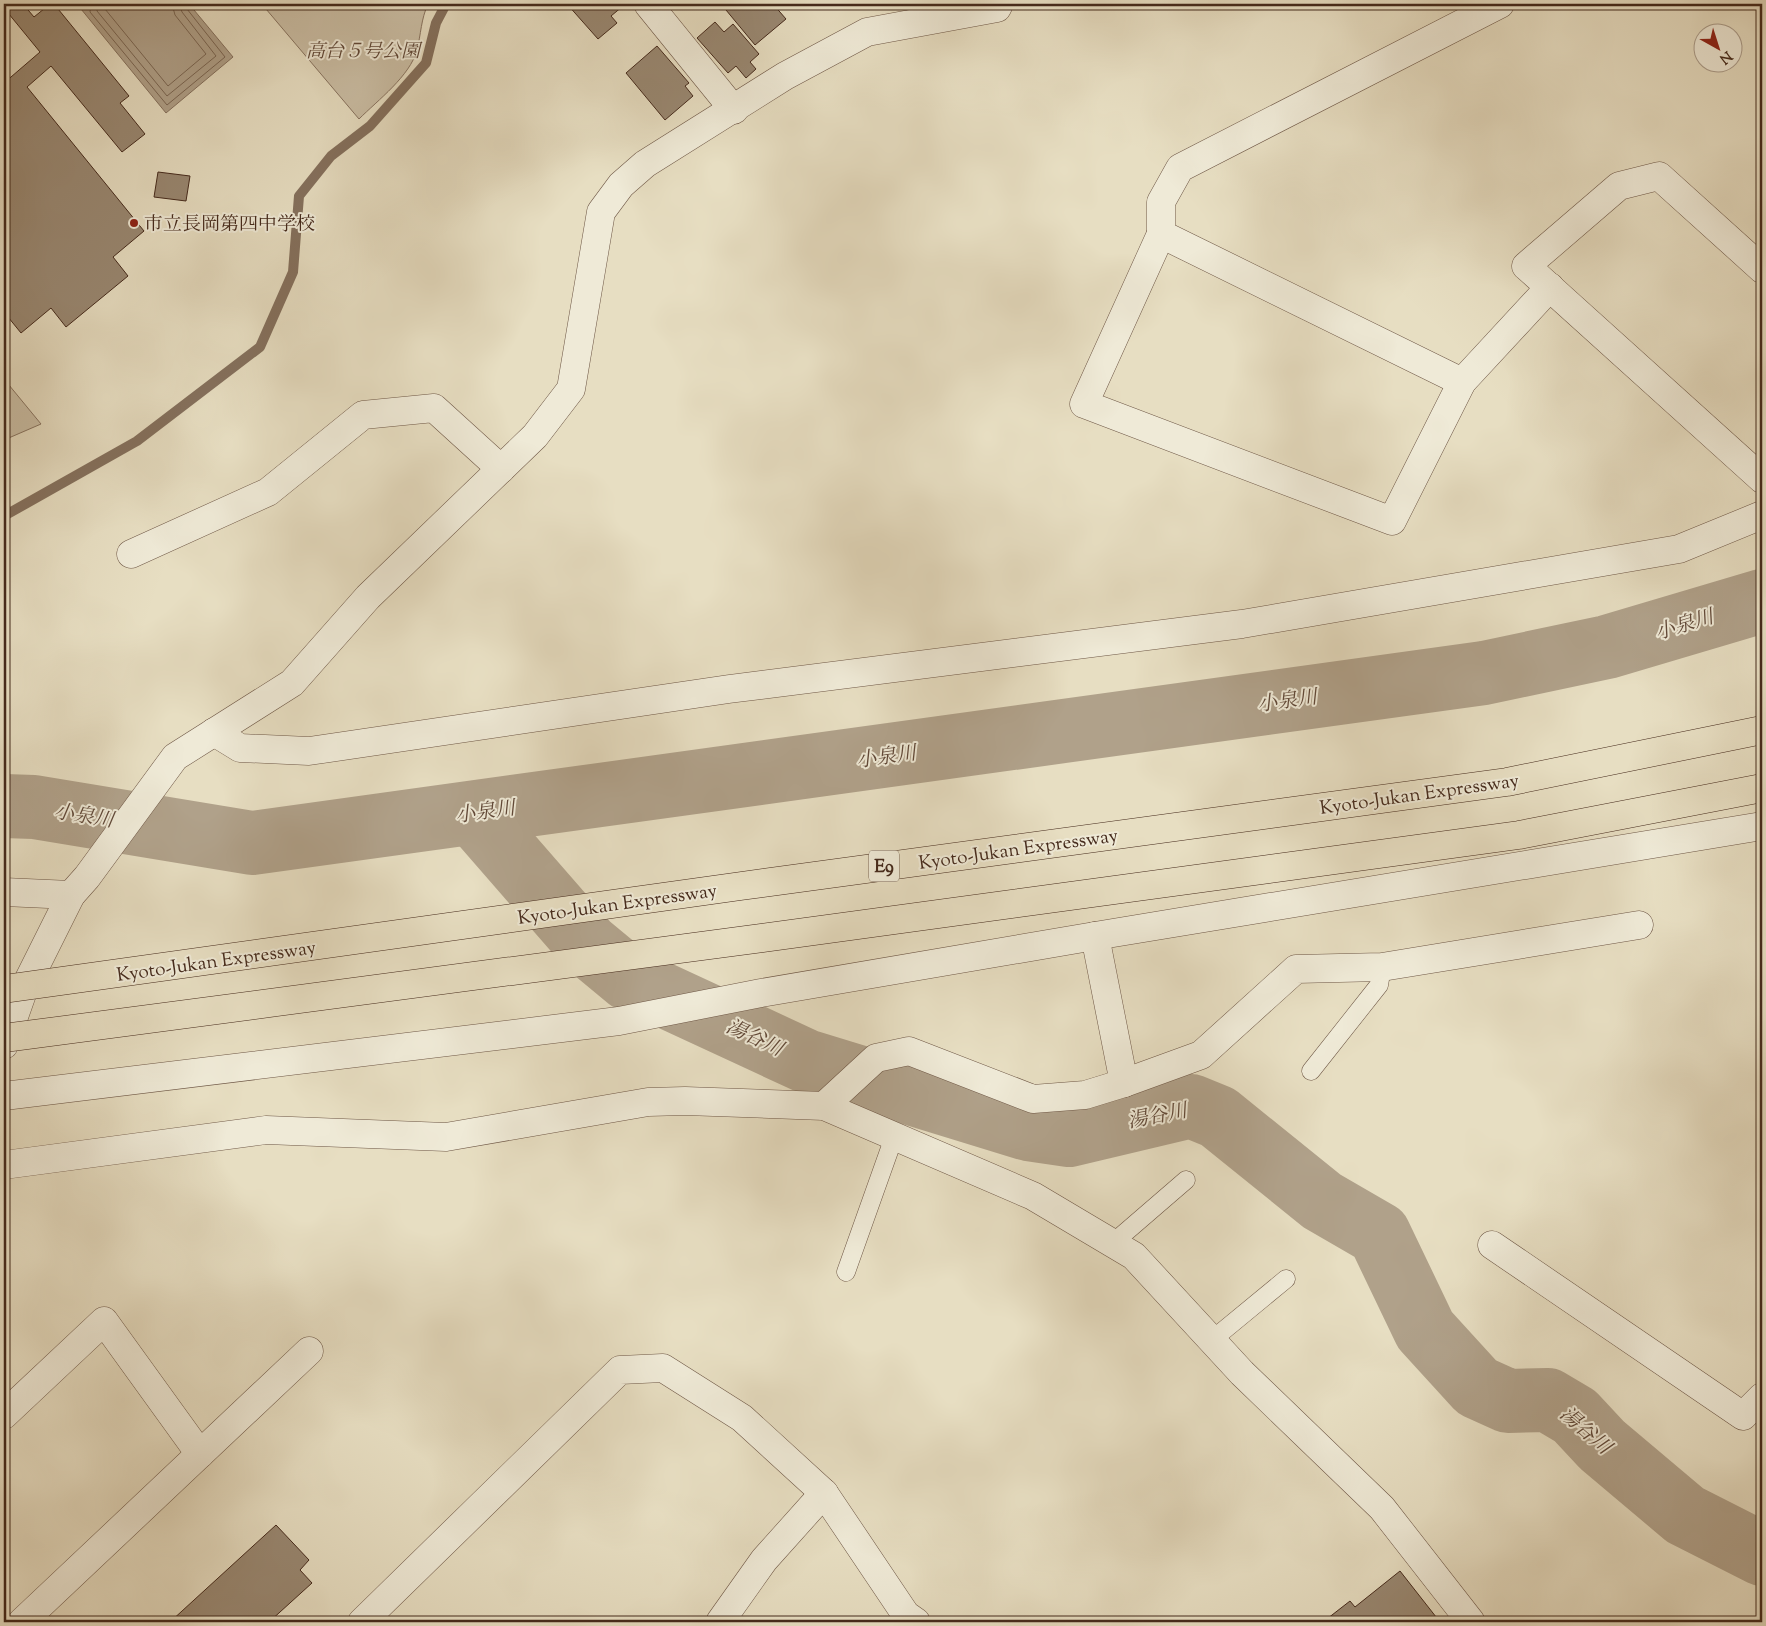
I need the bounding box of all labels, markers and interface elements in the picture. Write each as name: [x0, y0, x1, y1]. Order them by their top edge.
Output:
north arrow: [1694, 22, 1744, 72]
park label: 高台５号公園: [306, 39, 423, 66]
text: N: [1714, 45, 1736, 68]
place label: 市立長岡第四中学校: [144, 212, 315, 239]
marker: 市立長岡第四中学校: [128, 217, 140, 229]
water label: 小泉川: [1652, 603, 1720, 649]
water label: 小泉川: [1256, 684, 1321, 721]
water label: 小泉川: [855, 740, 920, 777]
street label: Kyoto-Jukan Expressway: [1318, 768, 1521, 823]
water label: 小泉川: [454, 795, 519, 832]
water label: 小泉川: [52, 798, 117, 837]
street label: Kyoto-Jukan Expressway: [917, 823, 1120, 878]
road number: E9: [869, 850, 899, 881]
street label: Kyoto-Jukan Expressway: [516, 878, 719, 933]
street label: Kyoto-Jukan Expressway: [115, 935, 318, 990]
water label: 湯谷川: [721, 1013, 789, 1066]
water label: 湯谷川: [1125, 1097, 1192, 1137]
water label: 湯谷川: [1552, 1401, 1618, 1464]

